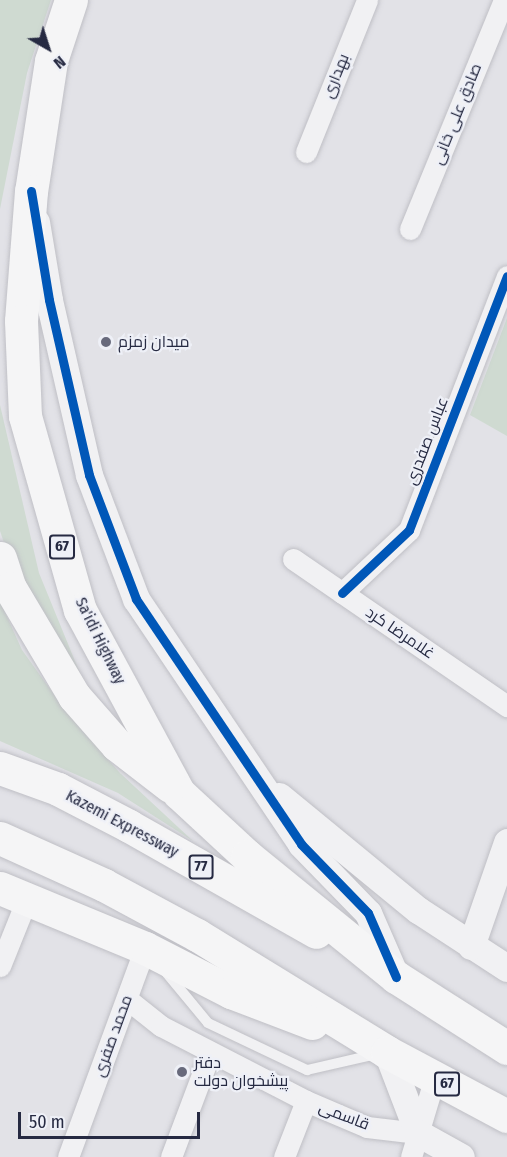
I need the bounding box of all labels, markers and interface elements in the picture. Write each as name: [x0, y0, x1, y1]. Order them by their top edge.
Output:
north arrow: [18, 18, 78, 78]
street label: بهداری: [318, 51, 354, 101]
text: N: [50, 52, 69, 73]
street label: صادق علی خانی: [428, 61, 486, 167]
place label: میدان زمزم: [118, 332, 190, 352]
marker: میدان زمزم: [99, 335, 113, 349]
street label: عباس صفدری: [401, 394, 453, 488]
road number: 67: [48, 535, 76, 559]
street label: Sa'idi Highway: [71, 595, 129, 687]
street label: غلامرضا کرد: [362, 603, 438, 663]
street label: Kazemi Expressway: [62, 786, 182, 862]
road number: 77: [188, 855, 214, 879]
street label: محمد صفری: [89, 993, 137, 1079]
place label: دفتر پیشخوان دولت: [194, 1053, 288, 1091]
marker: دفتر پیشخوان دولت: [175, 1065, 189, 1079]
road number: 67: [434, 1072, 460, 1096]
street label: قاسمی: [316, 1098, 372, 1134]
scale bar: [21, 1100, 202, 1138]
text: 50 m: [29, 1111, 65, 1133]

